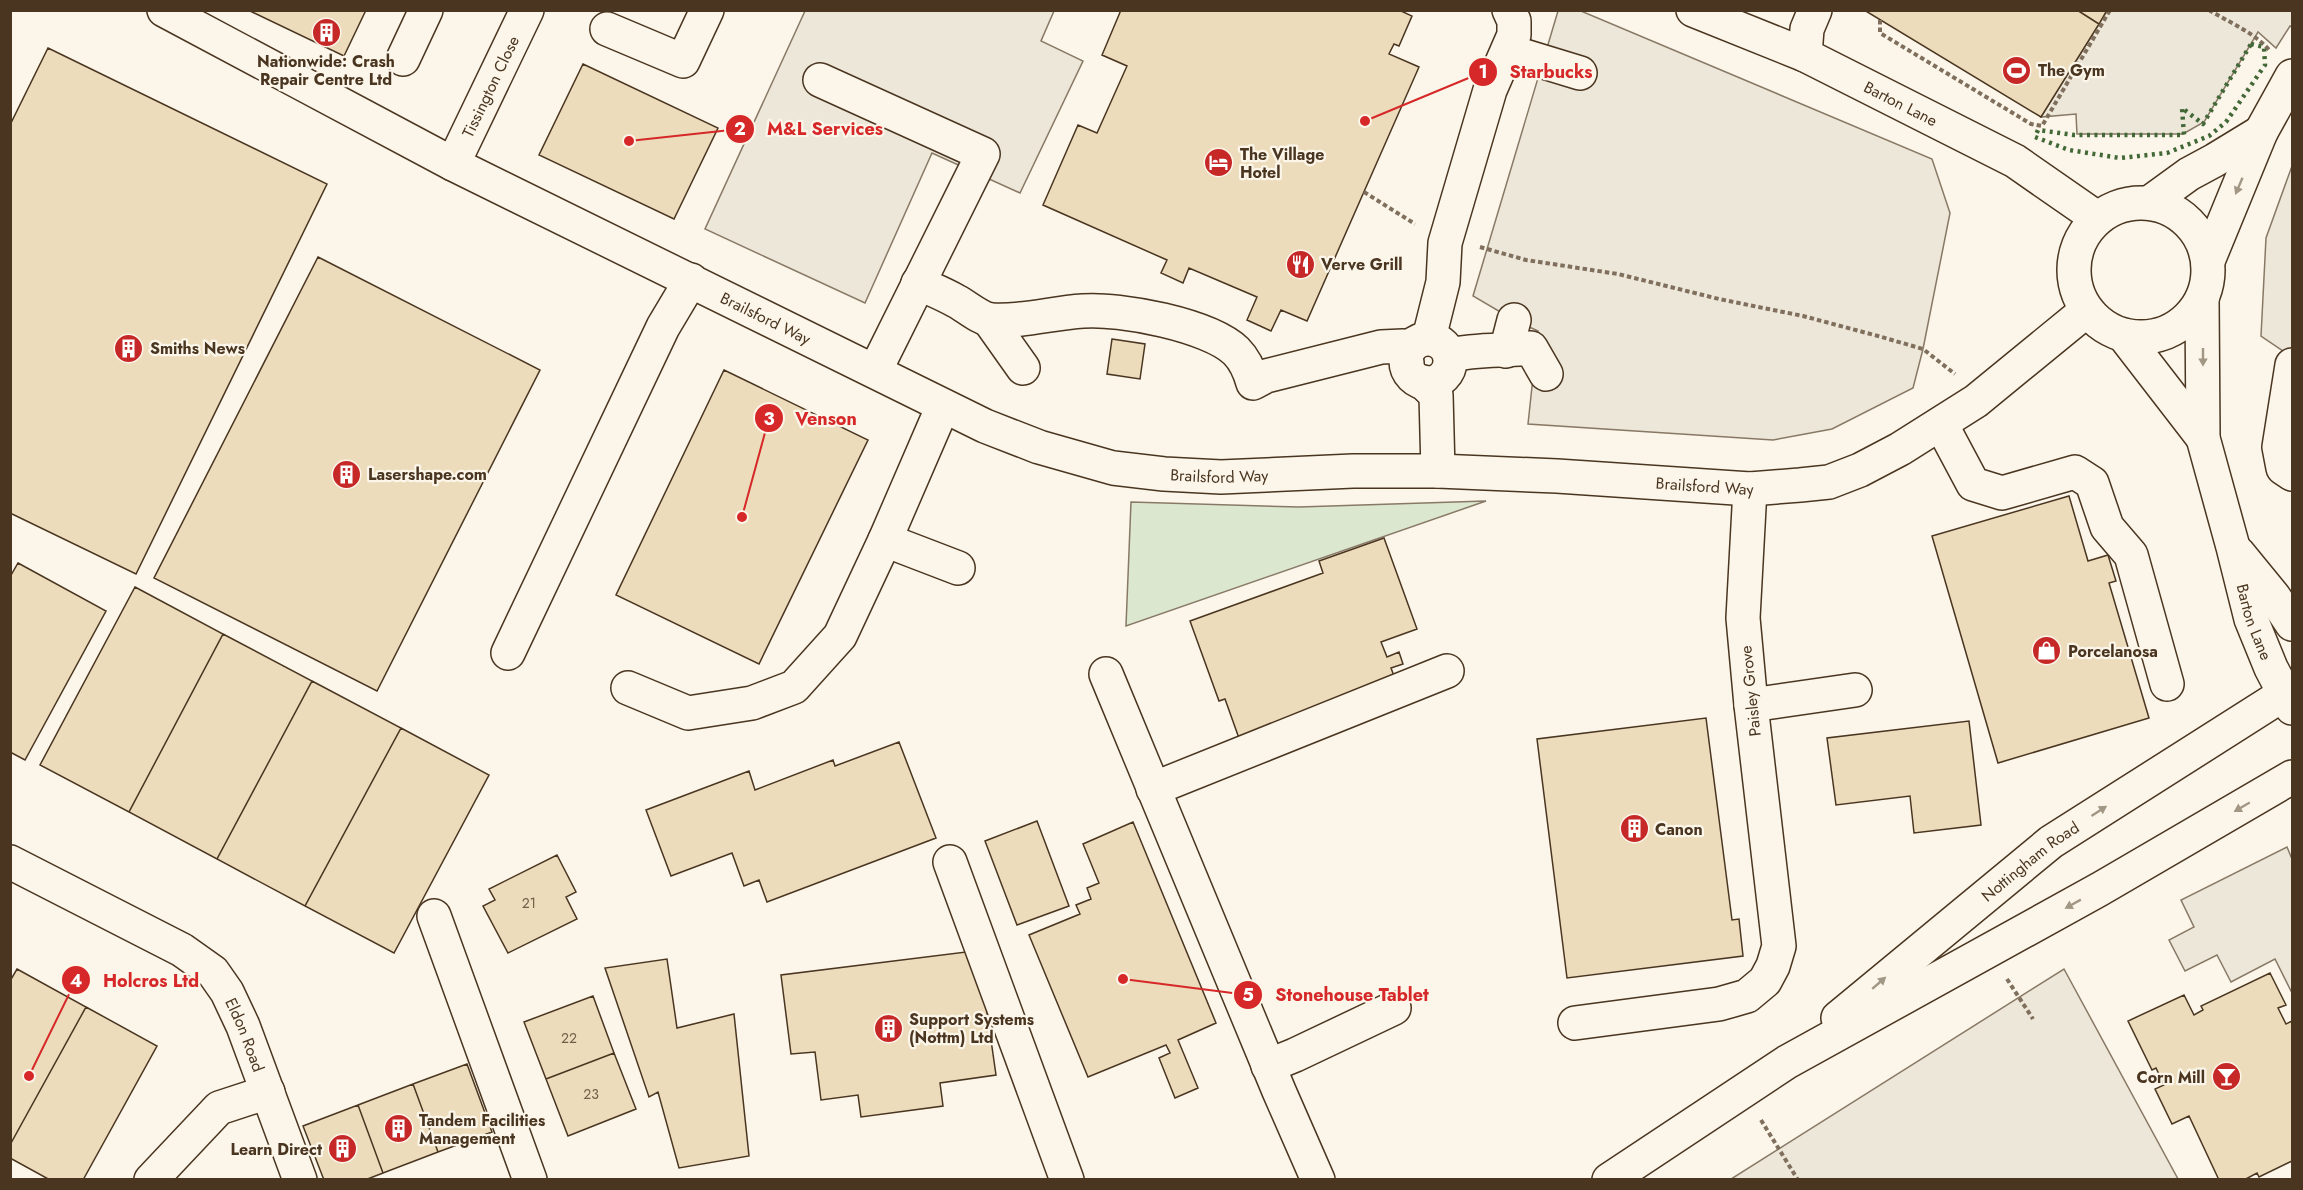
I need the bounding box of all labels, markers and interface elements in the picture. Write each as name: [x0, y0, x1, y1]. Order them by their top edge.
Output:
building icon: Nationwide: Crash Repair Centre Ltd: [310, 17, 342, 49]
street label: Tissington Close: [456, 32, 525, 141]
place label: Nationwide: Crash Repair Centre Ltd: [257, 50, 395, 91]
callout: Starbucks: [1468, 54, 1605, 90]
sports icon: The Gym: [2001, 54, 2033, 86]
text: 1: [1478, 59, 1488, 85]
text: Starbucks: [1509, 59, 1593, 85]
place label: The Gym: [2038, 59, 2105, 82]
street label: Barton Lane: [1860, 76, 1941, 132]
callout: M&L Services: [725, 111, 895, 147]
text: 2: [734, 116, 746, 142]
text: M&L Services: [767, 116, 883, 142]
place label: The Village Hotel: [1240, 143, 1324, 184]
hotel icon: The Village Hotel: [1203, 147, 1235, 179]
one-way arrow: [2234, 177, 2243, 195]
restaurant icon: Verve Grill: [1284, 248, 1316, 280]
place label: Verve Grill: [1320, 253, 1403, 276]
street label: Brailsford Way: [716, 286, 815, 351]
building icon: Smiths News: [113, 332, 145, 364]
place label: Smiths News: [150, 337, 245, 360]
one-way arrow: [2198, 348, 2208, 367]
callout: Venson: [754, 400, 869, 436]
text: 3: [763, 406, 775, 432]
text: Venson: [794, 406, 857, 432]
building icon: Lasershape.com: [331, 458, 363, 490]
place label: Lasershape.com: [368, 463, 487, 486]
street label: Brailsford Way: [1170, 463, 1270, 489]
street label: Brailsford Way: [1655, 472, 1756, 501]
street label: Barton Lane: [2231, 581, 2278, 664]
shop icon: Porcelanosa: [2031, 635, 2063, 667]
place label: Porcelanosa: [2068, 640, 2158, 663]
street label: Paisley Grove: [1734, 644, 1767, 738]
one-way arrow: [2233, 802, 2250, 812]
one-way arrow: [2091, 806, 2107, 817]
building icon: Canon: [1618, 813, 1650, 845]
street label: Nottingham Road: [1976, 816, 2084, 907]
place label: Canon: [1655, 818, 1703, 841]
house number: 21: [522, 893, 536, 913]
one-way arrow: [2064, 899, 2081, 909]
callout: Holcros Ltd: [61, 962, 211, 998]
text: 4: [70, 968, 82, 994]
text: Holcros Ltd: [103, 968, 199, 994]
callout: Stonehouse Tablet: [1233, 977, 1441, 1013]
one-way arrow: [1871, 977, 1886, 990]
text: 5: [1242, 982, 1254, 1008]
text: Stonehouse Tablet: [1275, 982, 1429, 1008]
street label: Eldon Road: [219, 994, 270, 1075]
place label: Support Systems (Nottm) Ltd: [909, 1008, 1034, 1049]
building icon: Support Systems (Nottm) Ltd: [872, 1012, 904, 1044]
house number: 22: [561, 1028, 577, 1048]
bar icon: Corn Mill: [2210, 1061, 2242, 1093]
place label: Corn Mill: [2136, 1066, 2205, 1089]
house number: 23: [583, 1084, 599, 1104]
place label: Tandem Facilities Management: [419, 1109, 545, 1150]
building icon: Tandem Facilities Management: [382, 1113, 414, 1145]
building icon: Learn Direct: [327, 1133, 359, 1165]
place label: Learn Direct: [231, 1138, 323, 1161]

